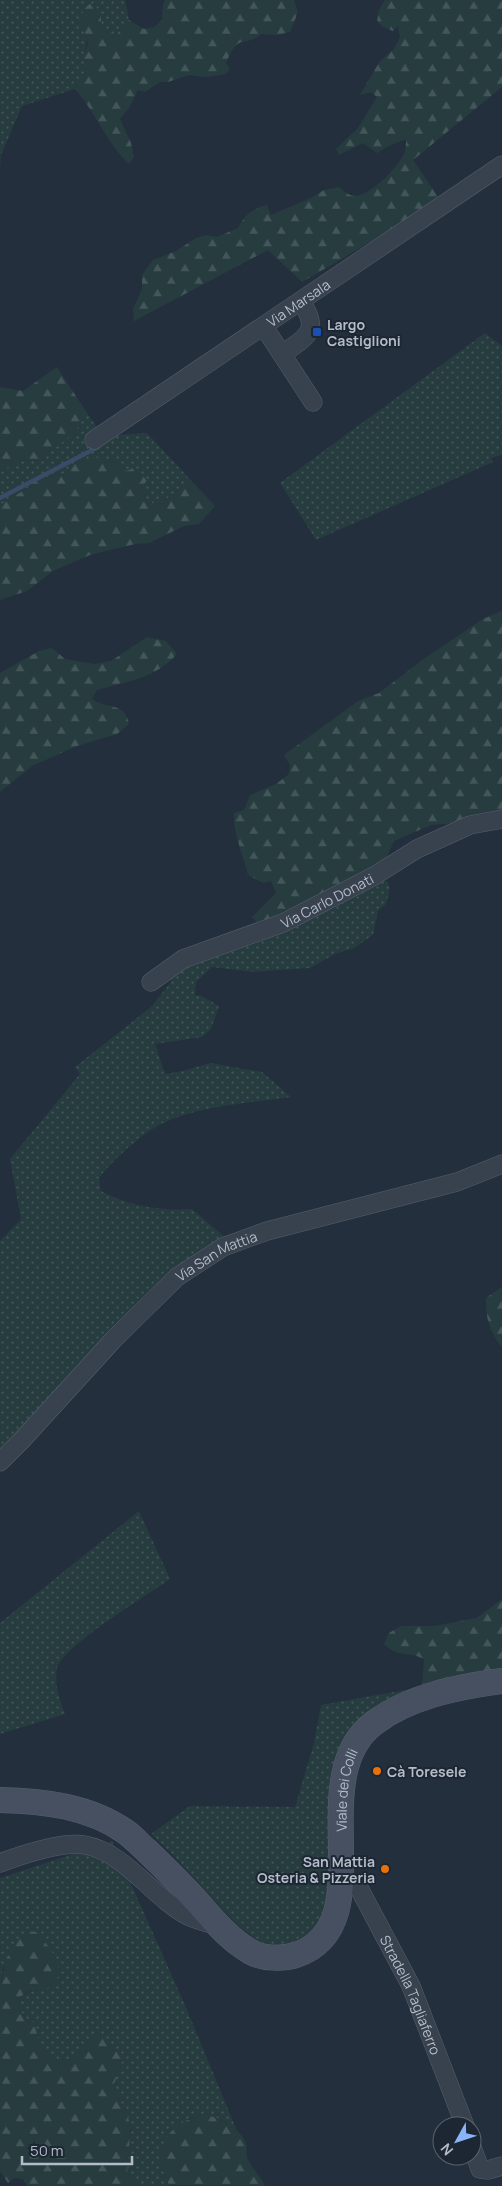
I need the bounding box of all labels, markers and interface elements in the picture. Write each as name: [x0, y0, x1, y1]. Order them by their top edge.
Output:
street label: Via Marsala: [263, 274, 333, 331]
place label: Largo Castiglioni: [327, 315, 401, 350]
marker: Largo Castiglioni: [311, 326, 323, 338]
street label: Via Carlo Donati: [277, 869, 376, 932]
street label: Via San Mattia: [171, 1226, 259, 1285]
street label: Viale dei Colli: [331, 1745, 361, 1832]
place label: Cà Toresele: [387, 1762, 466, 1781]
marker: Cà Toresele: [371, 1765, 383, 1777]
place label: San Mattia Osteria & Pizzeria: [257, 1852, 375, 1887]
marker: San Mattia Osteria & Pizzeria: [379, 1863, 391, 1875]
street label: Stradella Tagliaferro: [376, 1932, 446, 2057]
north arrow: [432, 2116, 482, 2166]
scale bar: [22, 2134, 132, 2166]
text: 50 m: [30, 2140, 64, 2161]
text: N: [436, 2140, 457, 2160]

